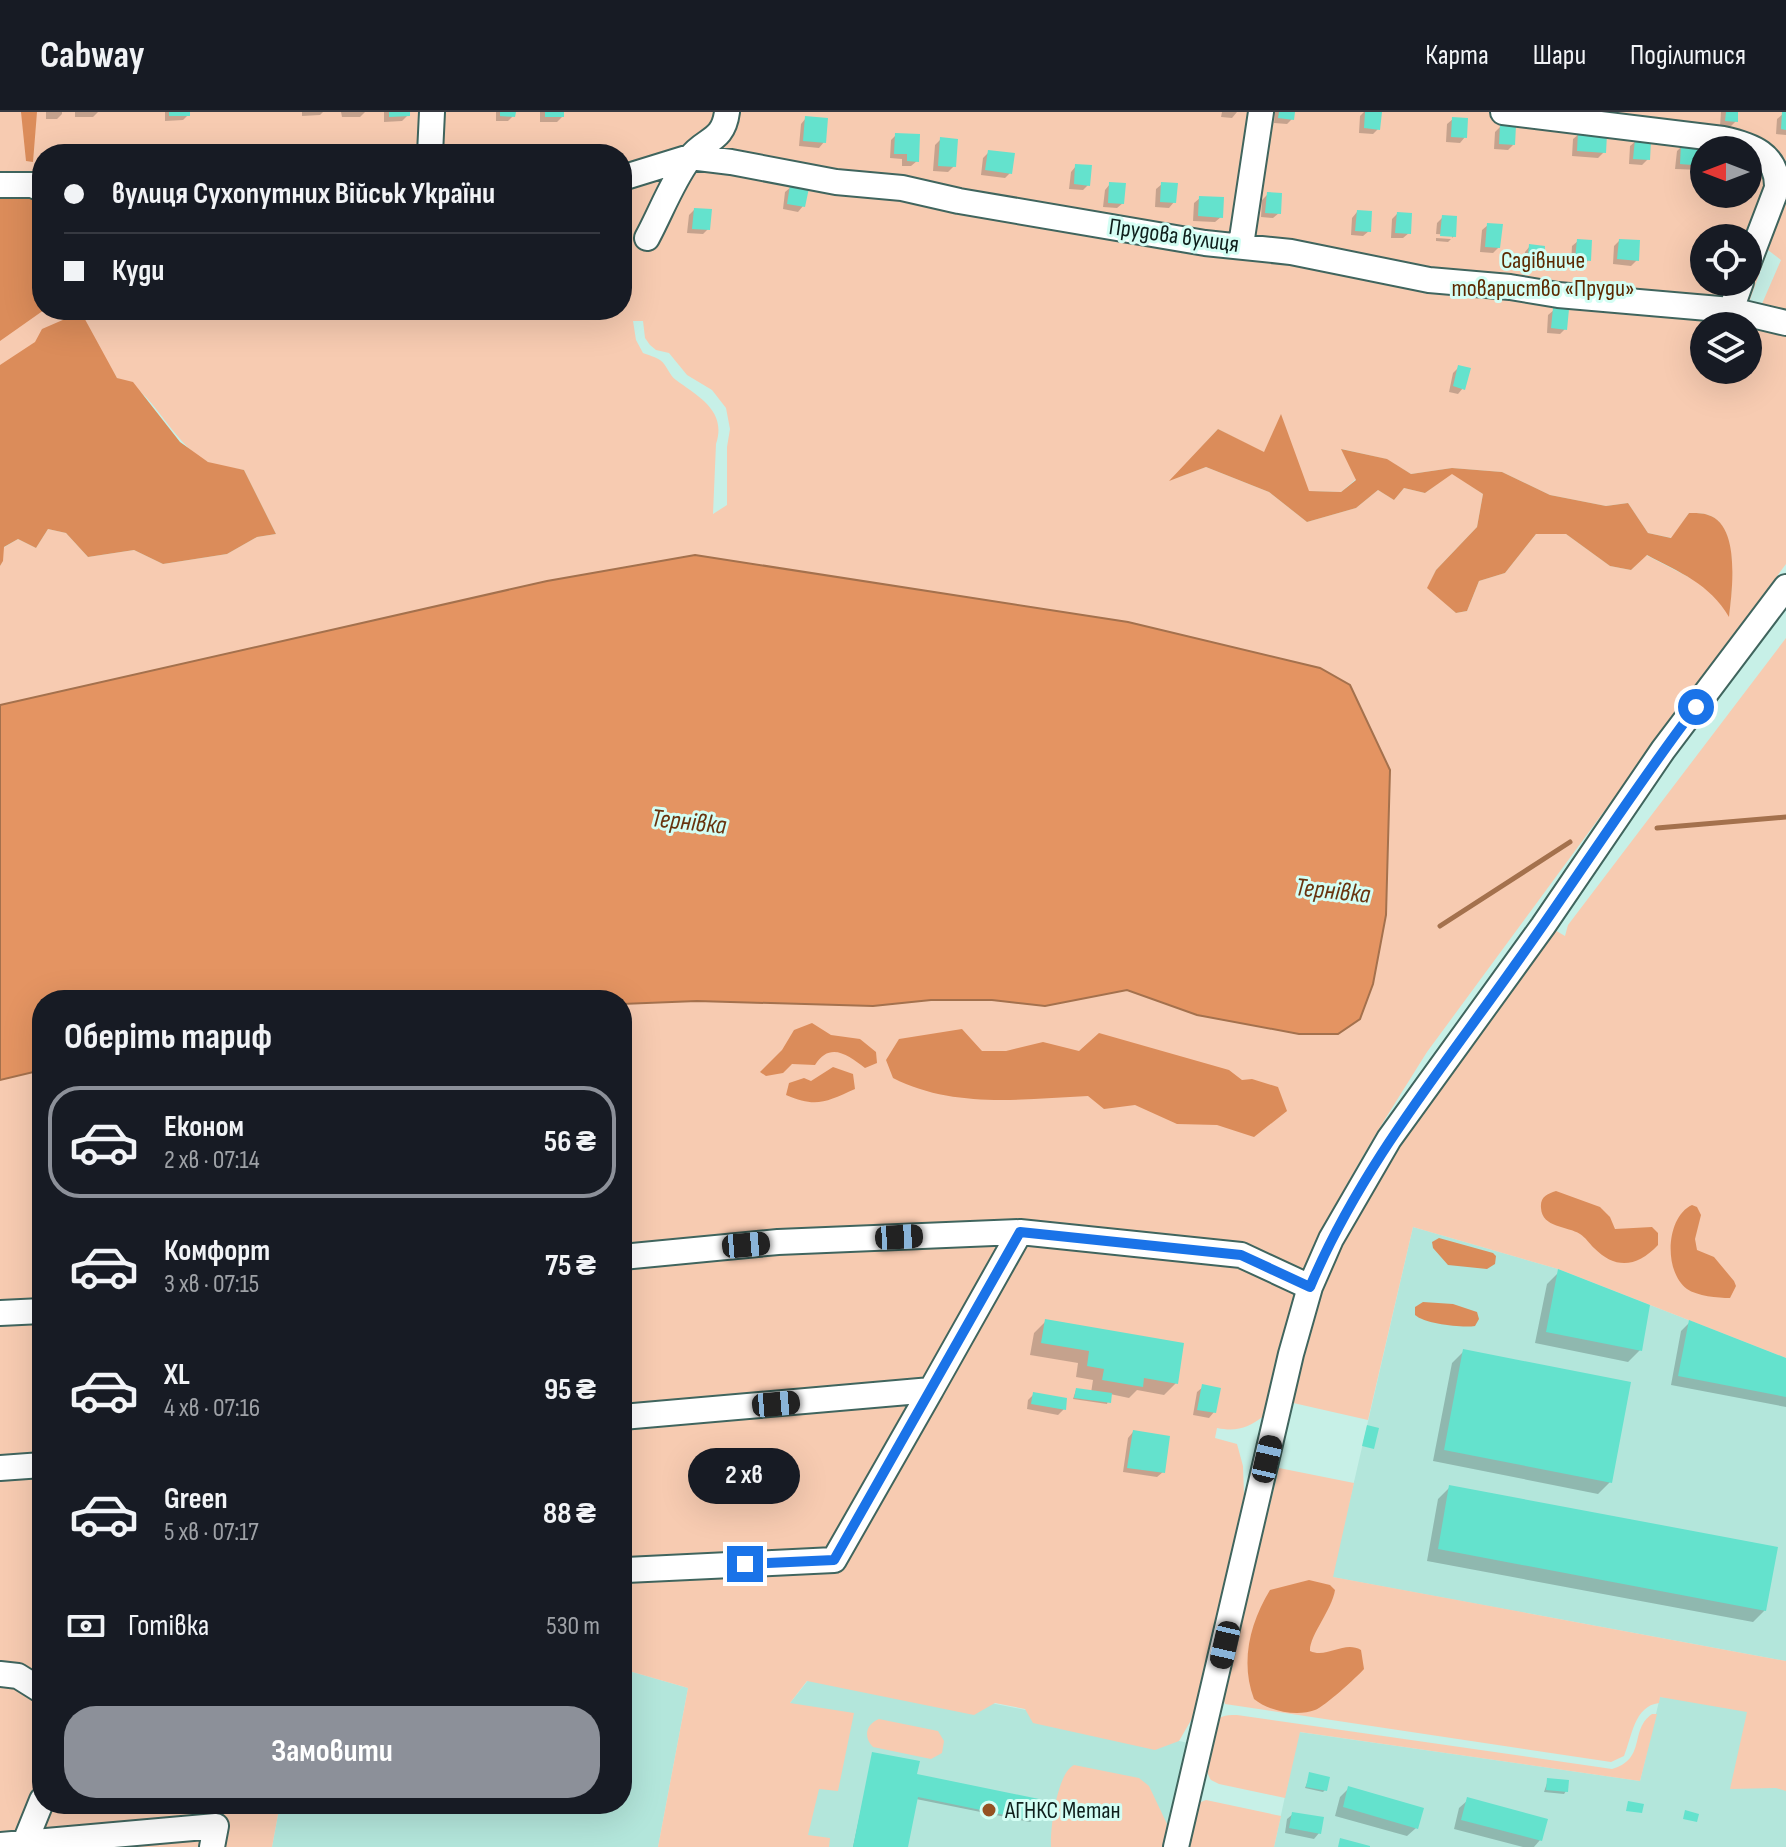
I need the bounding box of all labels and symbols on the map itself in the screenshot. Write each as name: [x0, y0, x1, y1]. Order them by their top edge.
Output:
north arrow: [1690, 136, 1762, 208]
street label: Прудова вулиця: [1107, 212, 1241, 259]
park label: Садівниче товариство «Пруди»: [1451, 246, 1635, 303]
route start: [1678, 689, 1714, 725]
water label: Тернівка: [650, 803, 728, 842]
water label: Тернівка: [1294, 872, 1372, 911]
car: [874, 1224, 924, 1250]
car: [721, 1231, 771, 1259]
car: [751, 1390, 801, 1418]
car: [1250, 1433, 1284, 1485]
callout: 2 хв: [689, 1448, 801, 1504]
route end: [727, 1546, 763, 1582]
car: [1208, 1619, 1242, 1671]
place label: АГНКС Метан: [1004, 1796, 1121, 1825]
marker: АГНКС Метан: [980, 1801, 998, 1819]

